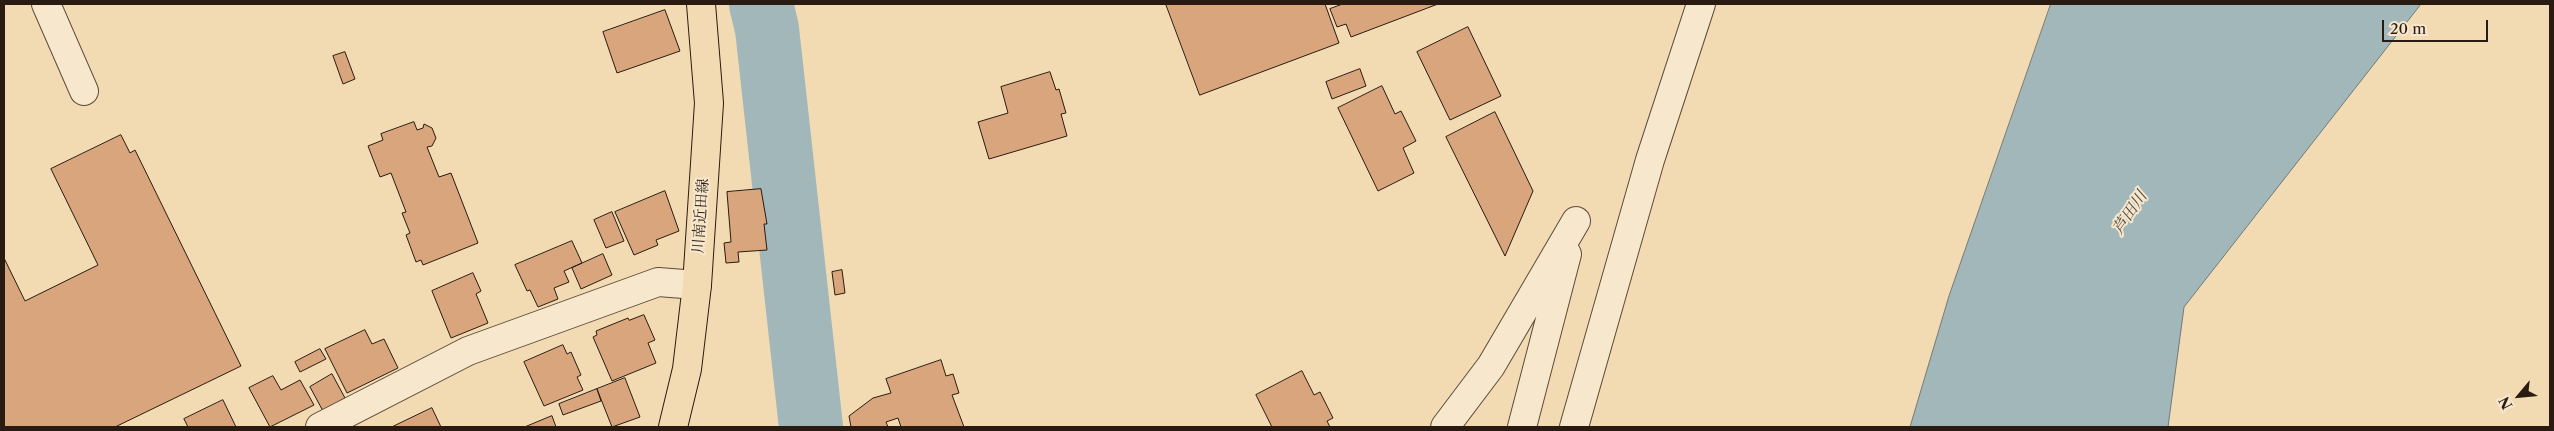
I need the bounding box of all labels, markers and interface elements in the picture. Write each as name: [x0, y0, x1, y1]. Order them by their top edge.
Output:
scale bar: [2384, 10, 2490, 42]
text: 20 m: [2390, 19, 2426, 38]
street label: 川南近田線: [689, 178, 713, 254]
water label: 芦田川: [2109, 188, 2151, 238]
north arrow: [2494, 371, 2544, 421]
text: N: [2495, 393, 2517, 413]

